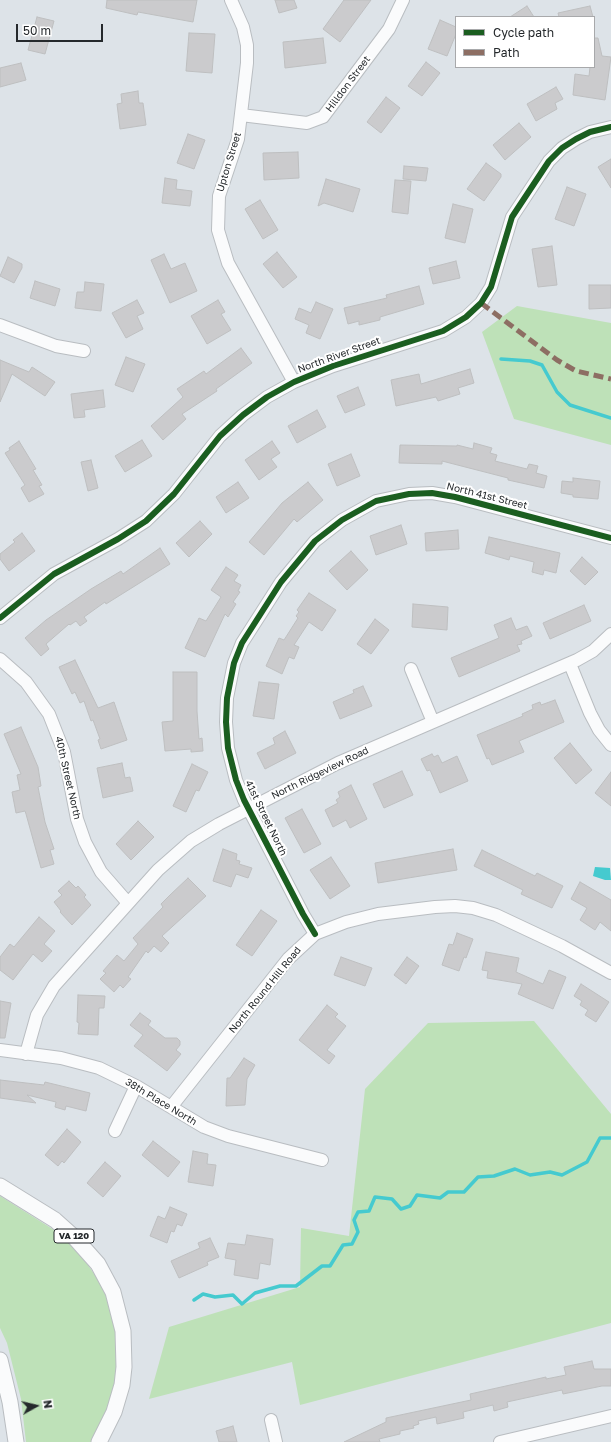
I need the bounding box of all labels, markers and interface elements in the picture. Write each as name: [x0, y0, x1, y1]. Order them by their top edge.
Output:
scale bar: [18, 16, 105, 42]
legend: [455, 16, 595, 68]
text: 50 m: [23, 23, 51, 38]
text: Cycle path: [493, 25, 554, 40]
text: Path: [493, 45, 520, 60]
street label: Hilldon Street: [323, 54, 373, 114]
street label: Upton Street: [214, 131, 244, 193]
street label: North River Street: [296, 334, 382, 376]
street label: North 41st Street: [445, 480, 529, 512]
street label: 40th Street North: [53, 735, 83, 821]
street label: North Ridgeview Road: [269, 744, 371, 802]
street label: 41st Street North: [242, 778, 290, 858]
street label: North Round Hill Road: [226, 944, 304, 1036]
street label: 38th Place North: [123, 1076, 199, 1128]
road number: VA 120: [54, 1229, 94, 1243]
north arrow: [16, 1386, 56, 1426]
text: N: [41, 1399, 55, 1409]

